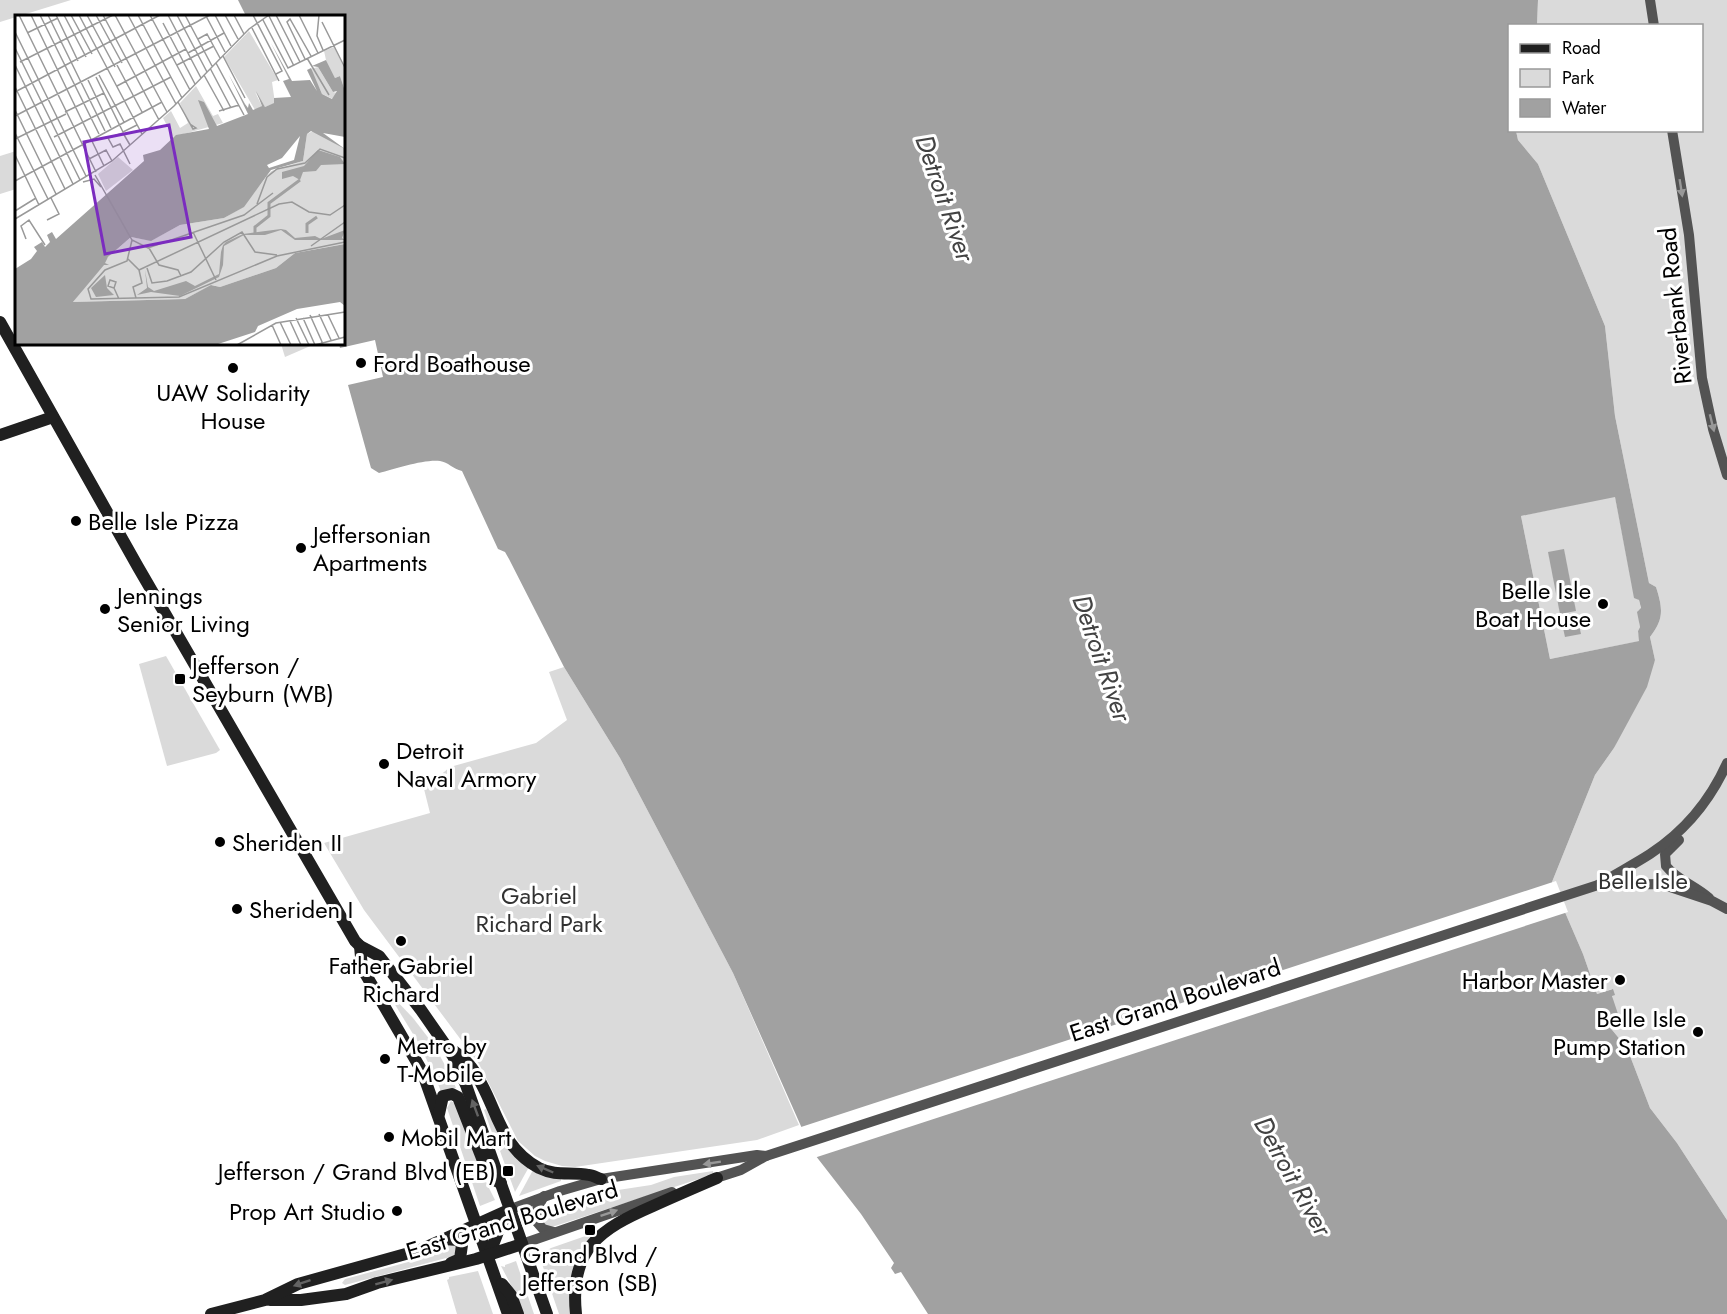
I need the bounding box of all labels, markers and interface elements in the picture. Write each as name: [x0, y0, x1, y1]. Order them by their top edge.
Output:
inset map: [15, 15, 345, 345]
legend: [1508, 24, 1703, 132]
text: Road: [1562, 35, 1601, 61]
text: Park: [1562, 65, 1594, 91]
text: Water: [1562, 95, 1607, 121]
water label: Detroit River: [906, 130, 985, 268]
one-way arrow: [1677, 179, 1686, 198]
street label: Riverbank Road: [1649, 226, 1701, 386]
place label: Ford Boathouse: [373, 346, 531, 381]
marker: Ford Boathouse: [354, 356, 368, 370]
marker: UAW Solidarity House: [226, 361, 240, 375]
place label: UAW Solidarity House: [156, 375, 310, 438]
one-way arrow: [1708, 414, 1717, 433]
place label: Belle Isle Pizza: [88, 504, 239, 539]
marker: Belle Isle Pizza: [69, 514, 83, 528]
place label: Jeffersonian Apartments: [310, 517, 431, 580]
marker: Jeffersonian Apartments: [294, 541, 308, 555]
place label: Belle Isle Boat House: [1475, 573, 1591, 636]
place label: Jennings Senior Living: [114, 578, 250, 641]
water label: Detroit River: [1063, 590, 1142, 728]
marker: Belle Isle Boat House: [1596, 597, 1610, 611]
marker: Jennings Senior Living: [98, 602, 112, 616]
place label: Jefferson / Seyburn (WB): [189, 648, 334, 711]
marker: Jefferson / Seyburn (WB): [173, 672, 187, 686]
place label: Detroit Naval Armory: [396, 733, 537, 796]
marker: Detroit Naval Armory: [377, 757, 391, 771]
place label: Sheriden II: [232, 825, 342, 860]
marker: Sheriden II: [213, 835, 227, 849]
park label: Belle Isle: [1598, 863, 1688, 898]
park label: Gabriel Richard Park: [475, 878, 603, 941]
place label: Sheriden I: [249, 892, 353, 927]
marker: Sheriden I: [230, 902, 244, 916]
marker: Father Gabriel Richard: [394, 934, 408, 948]
place label: Father Gabriel Richard: [328, 948, 474, 1011]
street label: East Grand Boulevard: [1065, 949, 1285, 1051]
place label: Harbor Master: [1462, 963, 1609, 998]
marker: Harbor Master: [1613, 973, 1627, 987]
place label: Belle Isle Pump Station: [1553, 1001, 1686, 1064]
marker: Belle Isle Pump Station: [1691, 1025, 1705, 1039]
place label: Metro by T-Mobile: [397, 1028, 487, 1091]
marker: Metro by T-Mobile: [378, 1052, 392, 1066]
one-way arrow: [469, 1099, 479, 1117]
water label: Detroit River: [1244, 1109, 1342, 1244]
place label: Mobil Mart: [401, 1120, 511, 1155]
marker: Mobil Mart: [382, 1130, 396, 1144]
place label: Jefferson / Grand Blvd (EB): [215, 1154, 496, 1189]
one-way arrow: [702, 1159, 721, 1168]
marker: Jefferson / Grand Blvd (EB): [501, 1164, 515, 1178]
one-way arrow: [536, 1164, 554, 1173]
street label: East Grand Boulevard: [402, 1171, 622, 1269]
place label: Prop Art Studio: [229, 1194, 385, 1229]
marker: Prop Art Studio: [390, 1204, 404, 1218]
one-way arrow: [600, 1207, 618, 1217]
marker: Grand Blvd / Jefferson (SB): [583, 1223, 597, 1237]
place label: Grand Blvd / Jefferson (SB): [519, 1237, 658, 1300]
one-way arrow: [375, 1276, 393, 1286]
one-way arrow: [293, 1279, 311, 1289]

